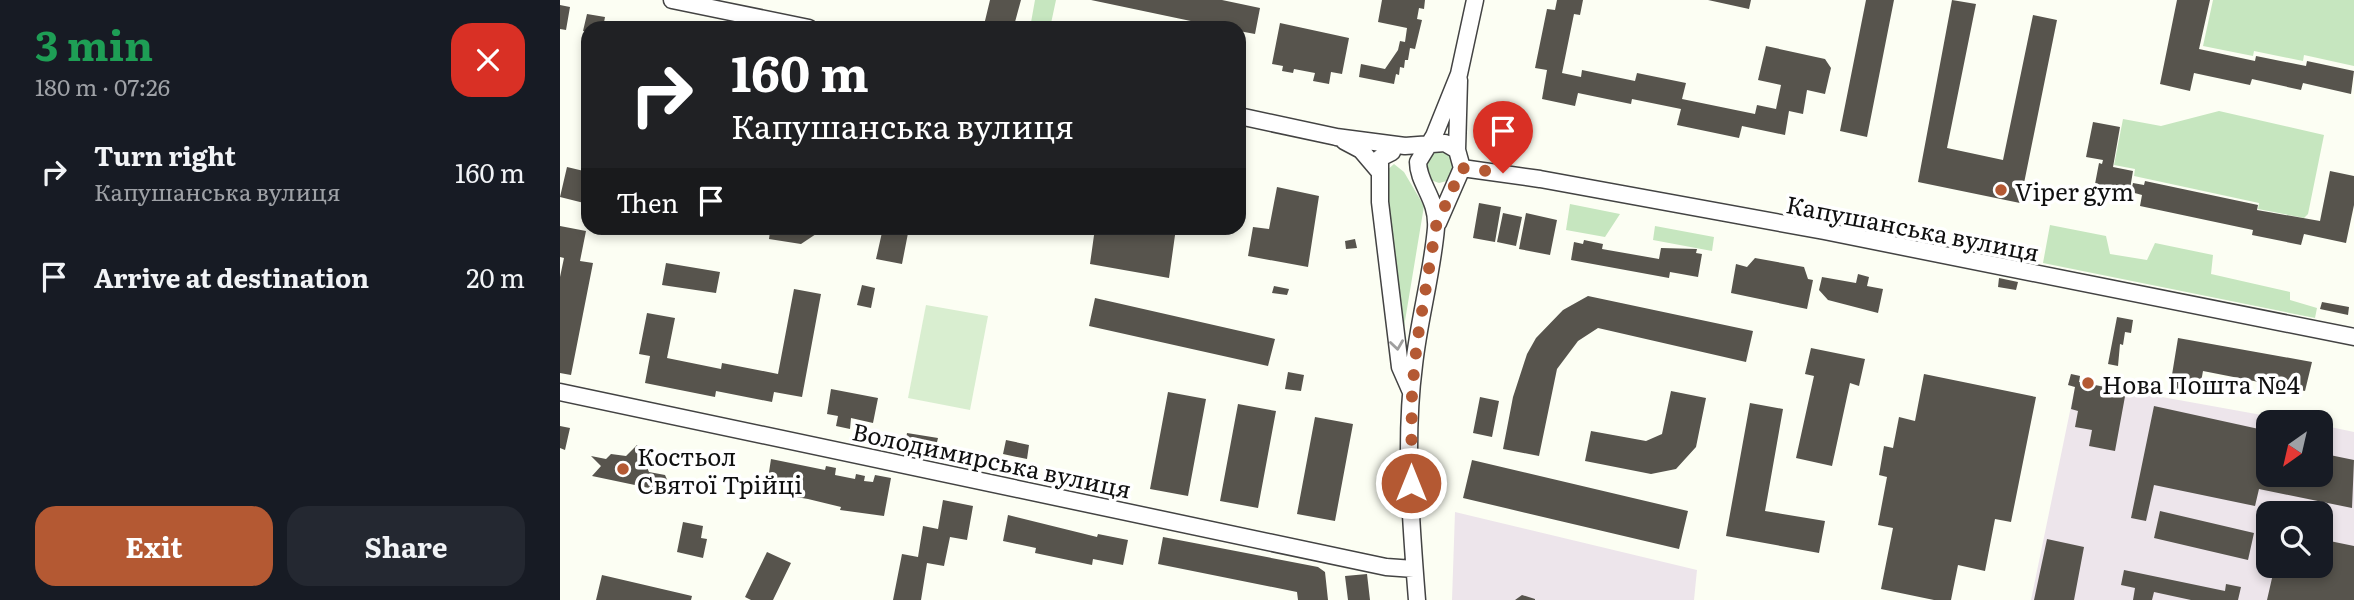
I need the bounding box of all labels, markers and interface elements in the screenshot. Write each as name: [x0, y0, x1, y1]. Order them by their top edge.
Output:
text: 3 min: [35, 12, 153, 74]
button: close: [451, 23, 525, 97]
text: 160 m: [731, 34, 869, 107]
icon: right: [616, 49, 707, 140]
text: 180 m · 07:26: [35, 69, 170, 103]
text: Капушанська вулиця: [731, 101, 1074, 149]
pin: [1473, 101, 1533, 173]
icon: arrive: [1484, 112, 1522, 150]
text: Turn right: [94, 135, 236, 174]
text: 160 m: [455, 152, 525, 191]
icon: right: [35, 153, 73, 191]
place label: Viper gym: [2015, 173, 2134, 208]
text: Капушанська вулиця: [94, 174, 341, 208]
text: Then: [616, 182, 678, 221]
icon: arrive: [692, 182, 730, 220]
marker: Viper gym: [1993, 182, 2009, 198]
street label: Капушанська вулиця: [1783, 185, 2043, 269]
text: Arrive at destination: [94, 257, 369, 296]
text: 20 m: [466, 257, 525, 296]
icon: arrive: [35, 258, 73, 296]
one-way arrow: [1389, 339, 1404, 351]
place label: Нова Пошта №4: [2102, 366, 2300, 401]
marker: Нова Пошта №4: [2080, 375, 2096, 391]
north arrow: [2256, 410, 2333, 486]
map controls: [2256, 410, 2333, 578]
street label: Володимирська вулиця: [849, 412, 1135, 506]
place label: Костьол Святої Трійці: [637, 438, 802, 501]
position arrow: [1374, 446, 1448, 520]
marker: Костьол Святої Трійці: [615, 461, 631, 477]
button: search: [2256, 501, 2333, 578]
button: Exit: [35, 506, 273, 586]
button: Share: [287, 506, 525, 586]

